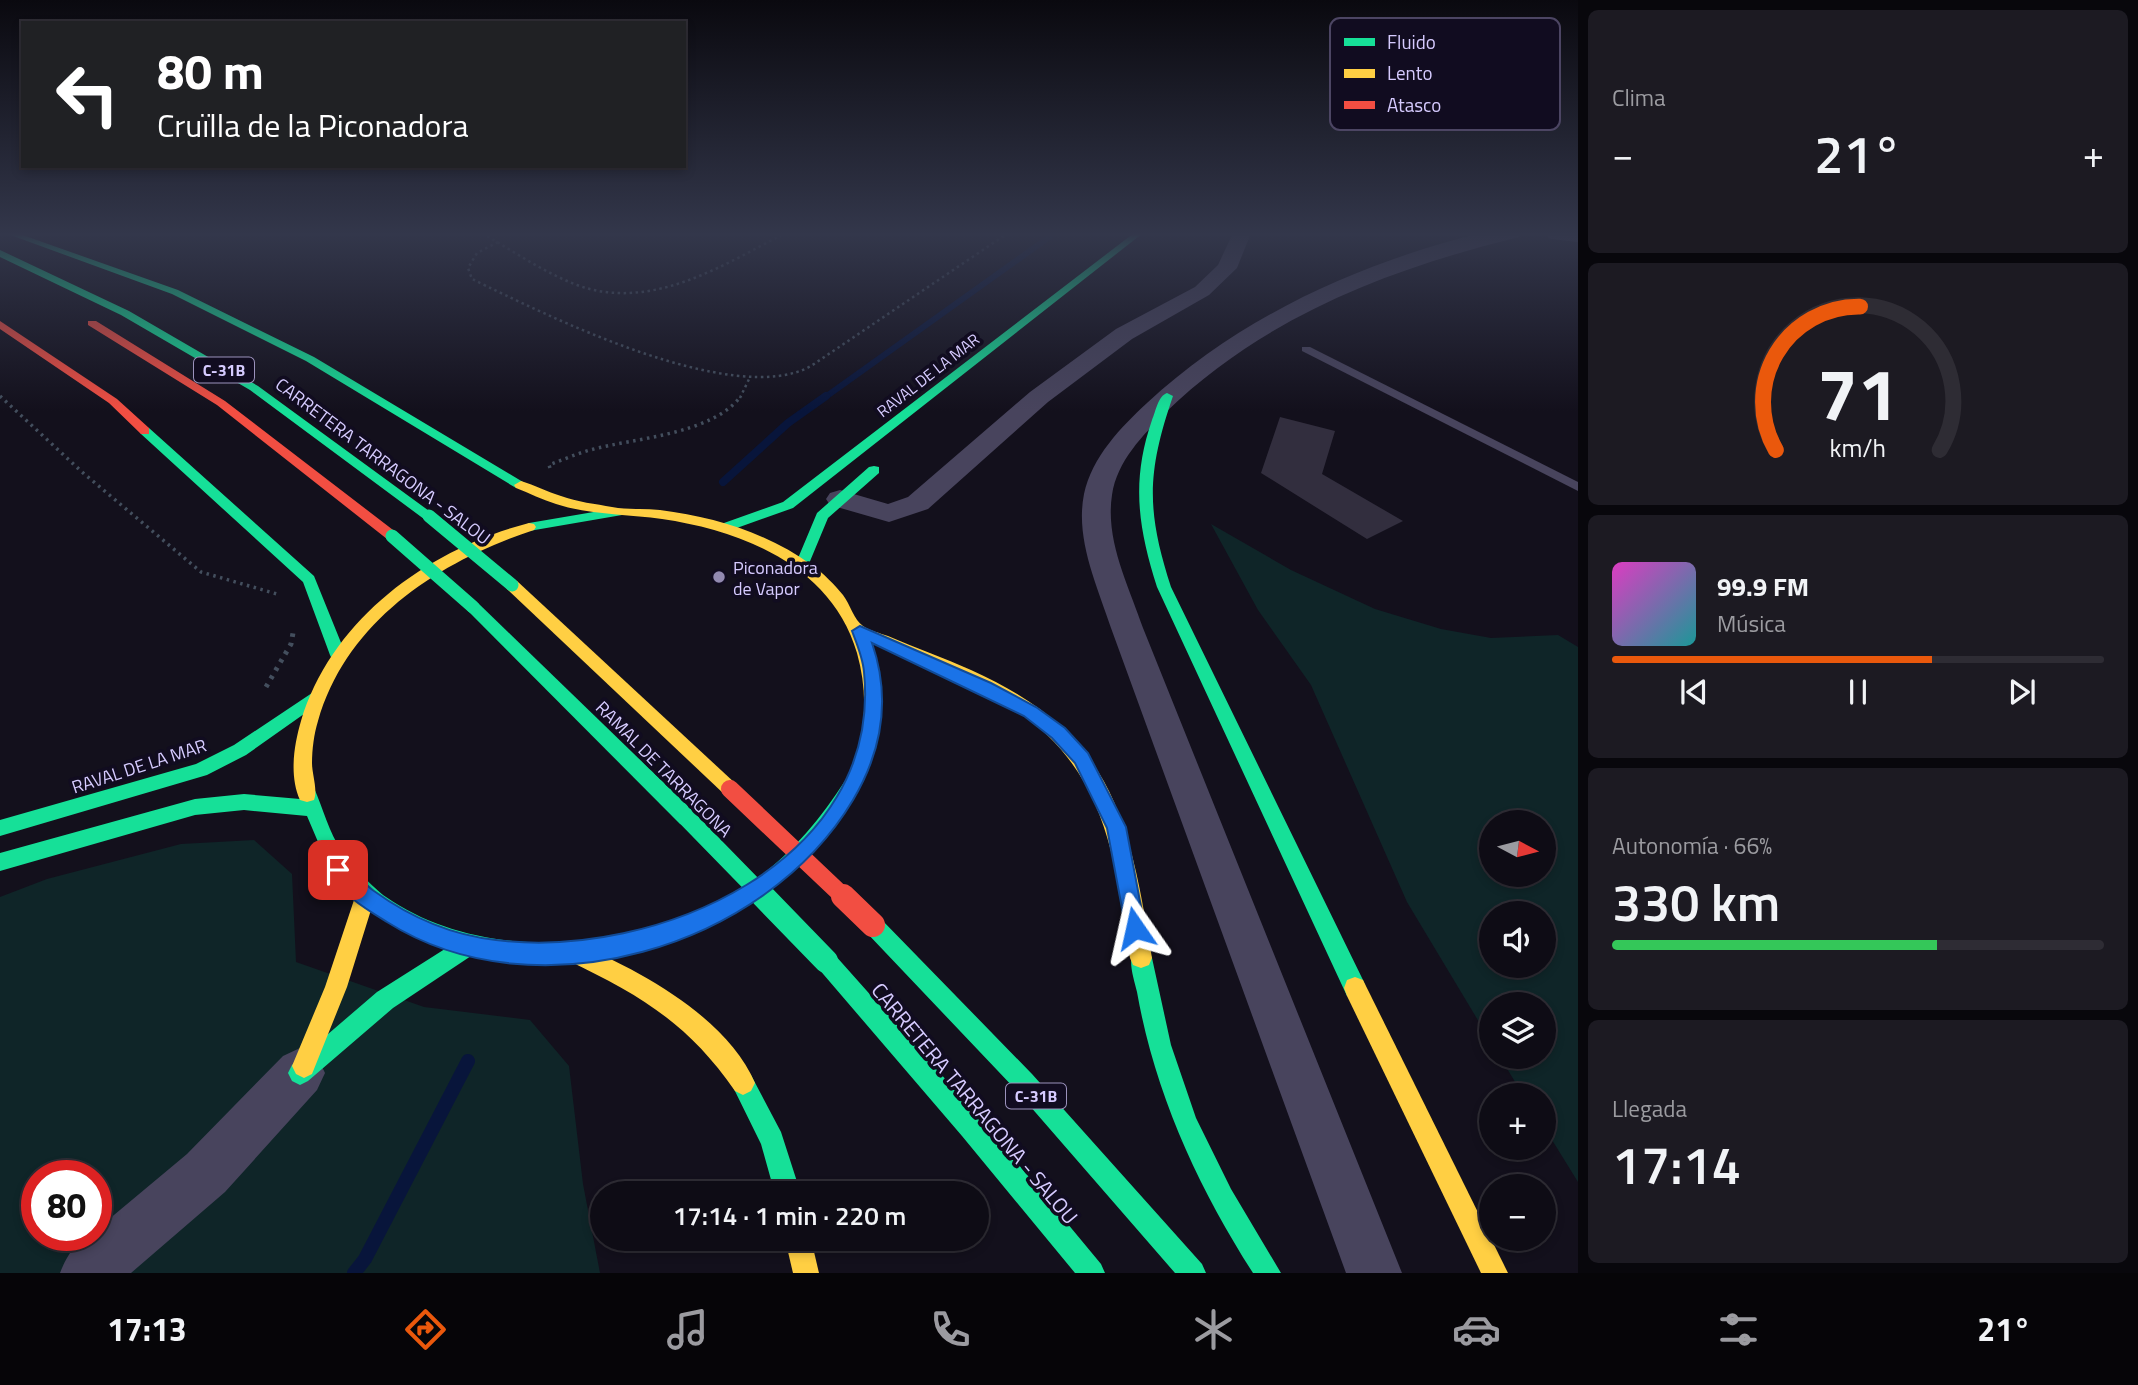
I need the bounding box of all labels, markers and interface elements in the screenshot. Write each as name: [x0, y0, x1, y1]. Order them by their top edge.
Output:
legend: [1330, 18, 1560, 130]
text: Fluido: [1387, 27, 1436, 56]
text: 80 m: [157, 33, 264, 108]
icon: left: [42, 49, 133, 140]
text: Lento: [1387, 58, 1432, 87]
text: Clima: [1612, 80, 1666, 115]
text: Atasco: [1387, 90, 1441, 119]
text: Cruïlla de la Piconadora: [157, 101, 469, 149]
text: 21°: [1814, 114, 1902, 193]
text: −: [1612, 125, 1633, 183]
text: +: [2083, 125, 2104, 183]
street label: RAVAL DE LA MAR: [871, 327, 985, 423]
text: 71: [1817, 338, 1899, 448]
road number: C-31B: [194, 358, 254, 382]
street label: CARRETERA TARRAGONA - SALOU: [270, 371, 496, 551]
text: km/h: [1830, 429, 1886, 467]
place label: Piconadora de Vapor: [733, 554, 818, 602]
text: 99.9 FM: [1717, 567, 1809, 606]
marker: Piconadora de Vapor: [711, 569, 727, 585]
text: Música: [1717, 606, 1786, 641]
icon: previous: [1675, 673, 1713, 711]
icon: pause: [1839, 673, 1877, 711]
icon: next: [2003, 673, 2041, 711]
street label: RAMAL DE TARRAGONA: [590, 695, 739, 844]
street label: RAVAL DE LA MAR: [68, 731, 210, 801]
north arrow: [1479, 810, 1556, 887]
map controls: [1479, 810, 1556, 1251]
text: Autonomía · 66%: [1612, 828, 1772, 863]
pin: [308, 840, 368, 900]
icon: arrive: [319, 851, 357, 889]
text: 330 km: [1612, 862, 1780, 941]
position arrow: [1098, 891, 1172, 965]
button: sound: [1479, 901, 1556, 978]
street label: CARRETERA TARRAGONA - SALOU: [864, 975, 1086, 1231]
button: layers: [1479, 992, 1556, 1069]
button: +: [1479, 1083, 1556, 1160]
road number: C-31B: [1006, 1084, 1066, 1108]
text: Llegada: [1612, 1091, 1687, 1126]
text: 17:14: [1612, 1125, 1741, 1204]
speed limit sign: 80: [21, 1160, 112, 1251]
button: −: [1479, 1174, 1556, 1251]
text: 17:14 · 1 min · 220 m: [673, 1196, 906, 1235]
text: 17:13: [107, 1305, 187, 1353]
icon: directions: [401, 1305, 450, 1354]
icon: music: [663, 1305, 712, 1354]
icon: phone: [926, 1305, 975, 1354]
icon: climate: [1189, 1305, 1238, 1354]
icon: car: [1452, 1305, 1501, 1354]
icon: filters: [1714, 1305, 1763, 1354]
text: 21°: [1977, 1305, 2031, 1353]

